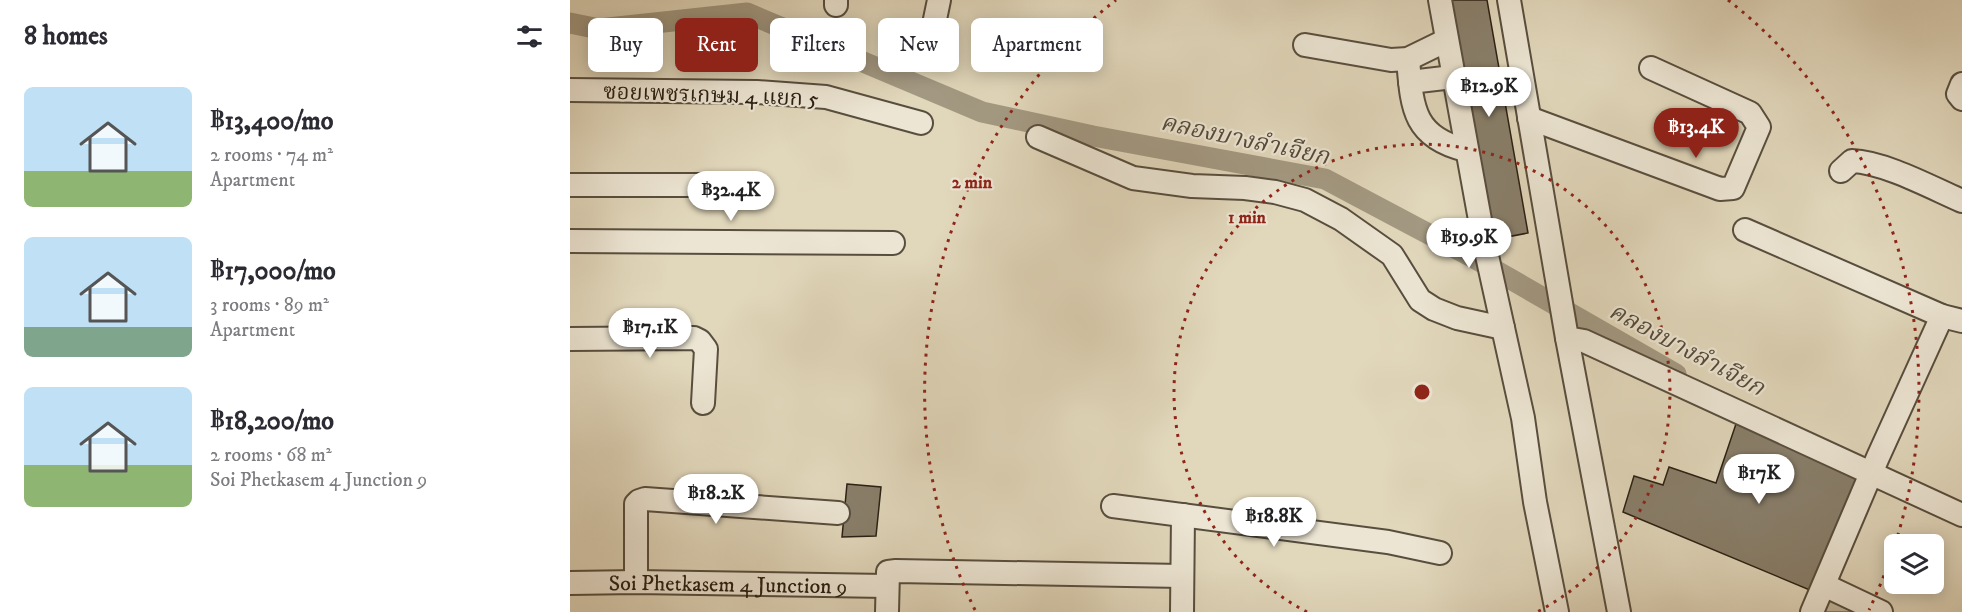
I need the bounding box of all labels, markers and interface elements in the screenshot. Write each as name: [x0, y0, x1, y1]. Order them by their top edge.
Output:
chip: Buy: [588, 18, 663, 72]
chip: Rent: [675, 18, 758, 72]
chip: Filters: [770, 18, 866, 72]
chip: New: [878, 18, 959, 72]
chip: Apartment: [971, 18, 1103, 72]
text: 8 homes: [24, 20, 108, 53]
icon: filters: [513, 20, 546, 53]
pin: ฿12.9K: [1440, 67, 1538, 118]
text: ฿12.9K: [1460, 74, 1518, 99]
street label: ซอยเพชรเกษม 4 แยก 5: [603, 78, 819, 113]
text: ฿13,400/mo: [210, 105, 333, 138]
water label: คลองบางลำเจียก: [1158, 107, 1333, 173]
pin: ฿13.4K: [1647, 108, 1745, 159]
icon: home: [72, 111, 144, 183]
text: ฿13.4K: [1668, 115, 1724, 140]
text: 2 rooms · 74 m²: [210, 143, 333, 168]
text: Apartment: [210, 168, 295, 193]
pin: ฿32.4K: [682, 171, 780, 222]
text: 2 min: [952, 172, 993, 194]
text: ฿32.4K: [701, 178, 761, 203]
text: 1 min: [1228, 207, 1267, 229]
pin: ฿19.9K: [1420, 218, 1518, 269]
text: ฿19.9K: [1440, 225, 1498, 250]
text: ฿17,000/mo: [210, 255, 336, 288]
icon: home: [72, 261, 144, 333]
text: 3 rooms · 89 m²: [210, 293, 329, 318]
water label: คลองบางลำเจียก: [1604, 296, 1770, 404]
pin: ฿17.1K: [601, 308, 699, 359]
text: ฿17.1K: [622, 315, 678, 340]
text: Apartment: [210, 318, 295, 343]
centre of rings: [1412, 382, 1432, 402]
text: ฿18,200/mo: [210, 405, 334, 438]
icon: home: [72, 411, 144, 483]
text: 2 rooms · 68 m²: [210, 443, 332, 468]
pin: ฿17K: [1723, 454, 1795, 505]
text: ฿17K: [1737, 461, 1781, 486]
text: Soi Phetkasem 4 Junction 9: [210, 468, 427, 493]
pin: ฿18.2K: [667, 474, 765, 525]
text: ฿18.2K: [687, 481, 745, 506]
pin: ฿18.8K: [1225, 497, 1323, 548]
text: ฿18.8K: [1245, 504, 1303, 529]
map controls: [1884, 534, 1944, 594]
button: layers: [1884, 534, 1944, 594]
street label: Soi Phetkasem 4 Junction 9: [608, 570, 848, 600]

